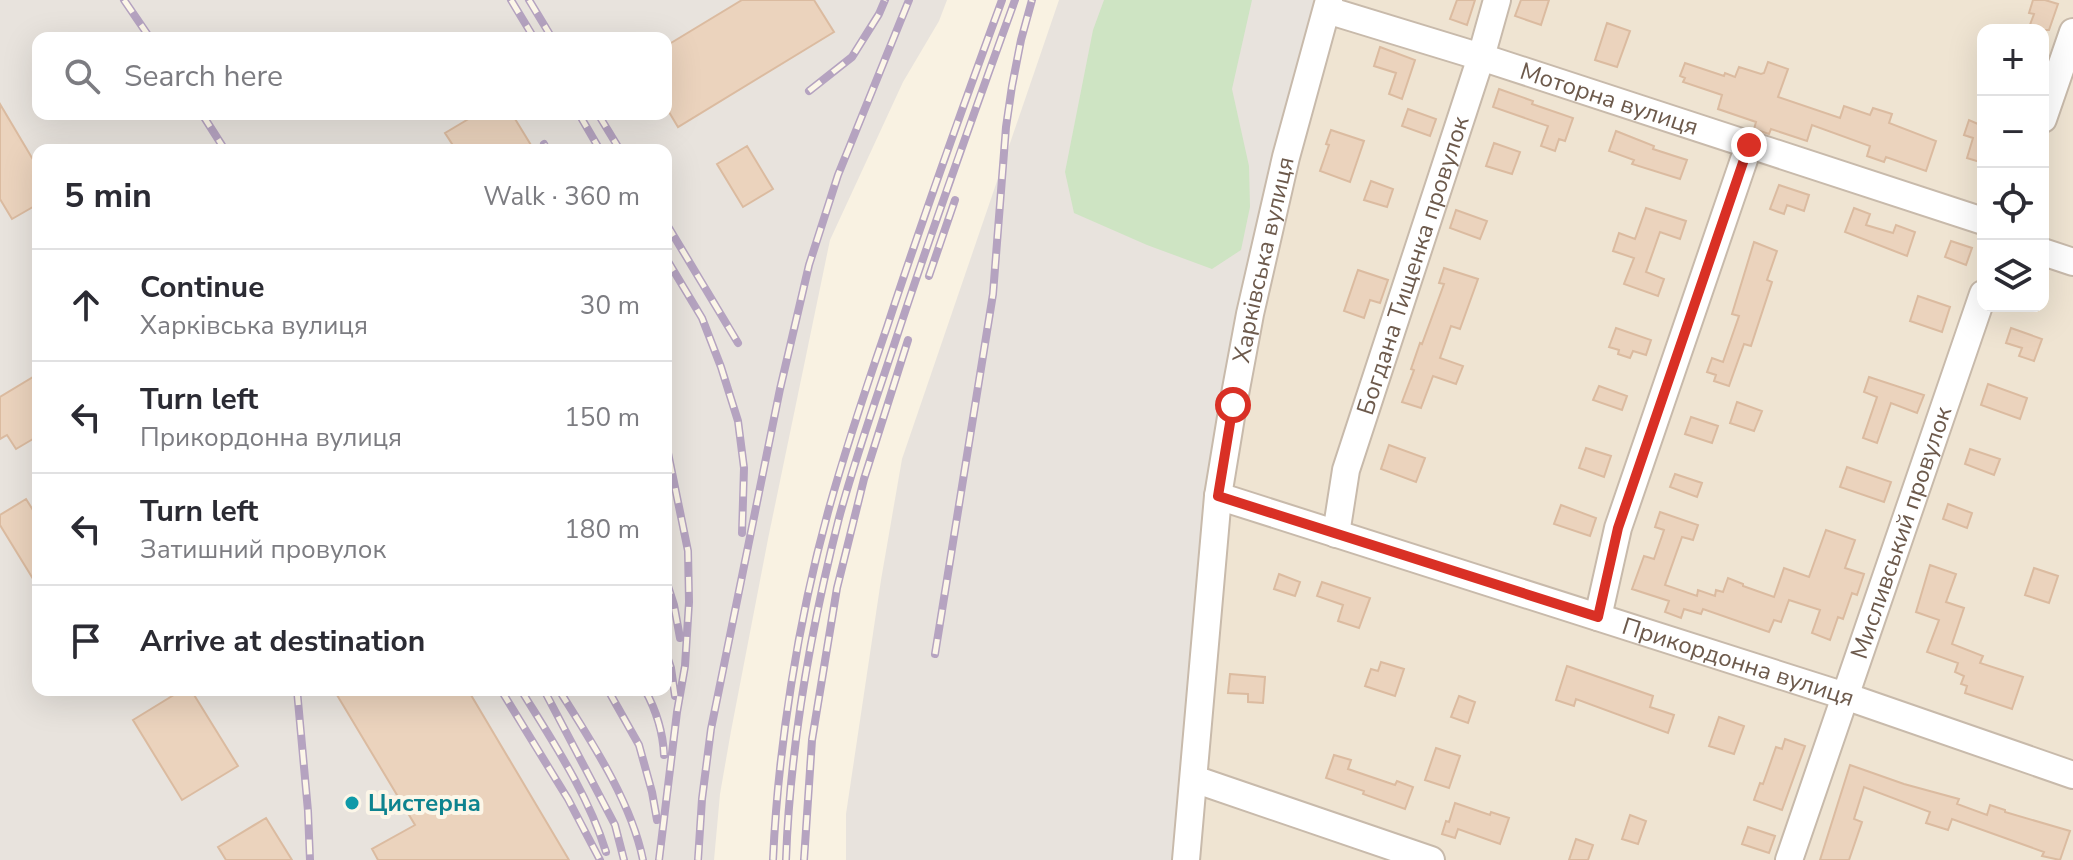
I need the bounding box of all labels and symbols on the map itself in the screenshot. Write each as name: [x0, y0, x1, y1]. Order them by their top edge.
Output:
street label: Моторна вулиця: [1516, 55, 1703, 143]
street label: Богдана Тищенка провулок: [1349, 112, 1477, 419]
route end: [1731, 127, 1767, 163]
street label: Харківська вулиця: [1225, 153, 1302, 366]
route start: [1215, 387, 1251, 423]
street label: Мисливський провулок: [1843, 402, 1959, 663]
street label: Прикордонна вулиця: [1618, 610, 1859, 714]
place label: Цистерна: [368, 787, 481, 819]
marker: Цистерна: [343, 794, 361, 812]

